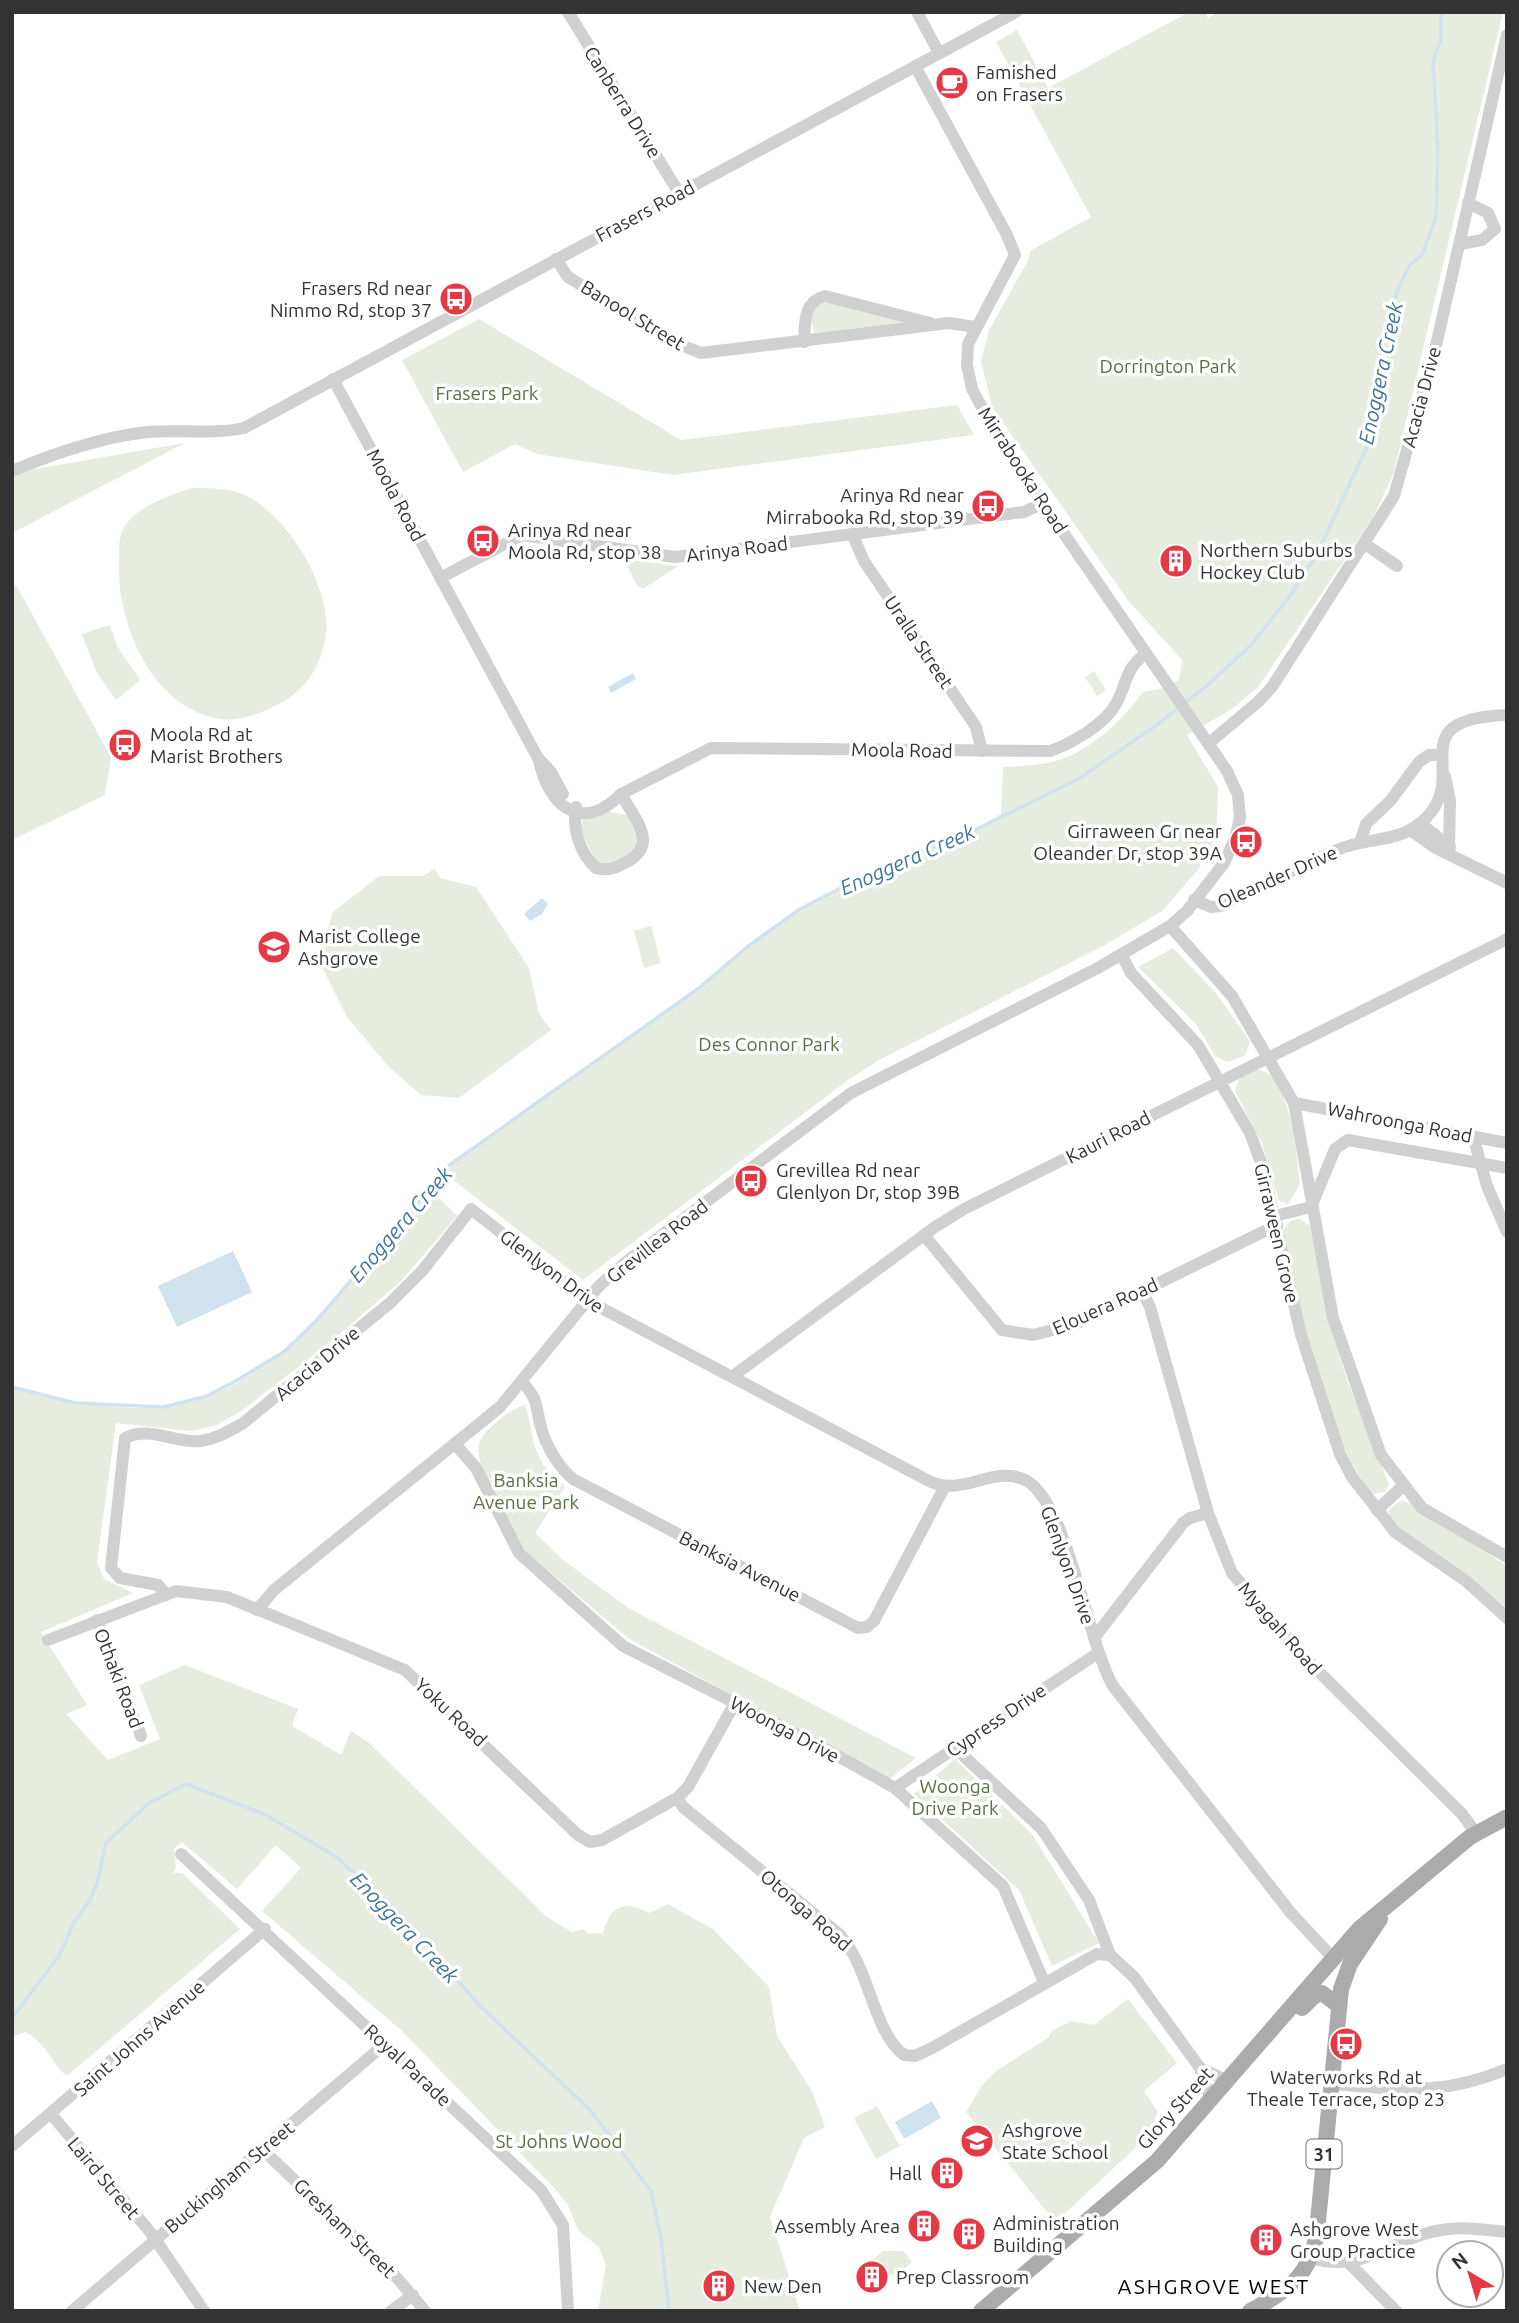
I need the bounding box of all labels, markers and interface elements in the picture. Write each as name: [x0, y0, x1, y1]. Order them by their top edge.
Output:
street label: Canberra Drive: [580, 42, 666, 162]
place label: Famished on Frasers: [976, 61, 1063, 105]
cafe icon: Famished on Frasers: [933, 64, 971, 102]
street label: Frasers Road: [592, 176, 698, 246]
street label: Banool Street: [577, 275, 689, 355]
place label: Frasers Rd near Nimmo Rd, stop 37: [270, 277, 432, 321]
bus stop icon: Frasers Rd near Nimmo Rd, stop 37: [437, 280, 475, 318]
water label: Enoggera Creek: [1353, 299, 1407, 446]
street label: Acacia Drive: [1397, 344, 1445, 450]
park label: Dorrington Park: [1100, 355, 1237, 377]
park label: Frasers Park: [436, 382, 539, 404]
street label: Mirrabooka Road: [974, 403, 1072, 537]
street label: Moola Road: [362, 445, 430, 545]
place label: Arinya Rd near Mirrabooka Rd, stop 39: [766, 484, 964, 528]
bus stop icon: Arinya Rd near Mirrabooka Rd, stop 39: [969, 487, 1007, 525]
place label: Arinya Rd near Moola Rd, stop 38: [508, 519, 662, 563]
bus stop icon: Arinya Rd near Moola Rd, stop 38: [464, 522, 502, 560]
street label: Arinya Road: [685, 532, 789, 566]
place label: Northern Suburbs Hockey Club: [1200, 539, 1352, 583]
building icon: Northern Suburbs Hockey Club: [1157, 542, 1195, 580]
street label: Uralla Street: [880, 591, 958, 693]
place label: Moola Rd at Marist Brothers: [150, 723, 283, 767]
bus stop icon: Moola Rd at Marist Brothers: [106, 726, 144, 764]
street label: Moola Road: [851, 738, 953, 762]
water label: Enoggera Creek: [836, 818, 978, 899]
place label: Girraween Gr near Oleander Dr, stop 39A: [1033, 820, 1223, 864]
bus stop icon: Girraween Gr near Oleander Dr, stop 39A: [1227, 823, 1265, 861]
street label: Oleander Drive: [1214, 841, 1340, 913]
place label: Marist College Ashgrove: [298, 925, 421, 969]
school or university icon: Marist College Ashgrove: [255, 928, 293, 966]
park label: Des Connor Park: [698, 1033, 840, 1055]
street label: Wahroonga Road: [1326, 1097, 1474, 1147]
street label: Kauri Road: [1062, 1106, 1154, 1168]
place label: Grevillea Rd near Glenlyon Dr, stop 39B: [776, 1159, 960, 1203]
water label: Enoggera Creek: [343, 1161, 457, 1287]
street label: Girraween Grove: [1250, 1161, 1304, 1305]
bus stop icon: Grevillea Rd near Glenlyon Dr, stop 39B: [732, 1162, 770, 1200]
street label: Grevillea Road: [602, 1195, 712, 1287]
street label: Glenlyon Drive: [496, 1225, 608, 1317]
street label: Elouera Road: [1049, 1273, 1161, 1339]
street label: Acacia Drive: [270, 1321, 364, 1405]
park label: Banksia Avenue Park: [473, 1469, 579, 1513]
street label: Glenlyon Drive: [1036, 1503, 1100, 1627]
street label: Banksia Avenue: [676, 1526, 804, 1606]
street label: Myagah Road: [1234, 1577, 1326, 1679]
street label: Othaki Road: [90, 1625, 148, 1731]
street label: Yoku Road: [411, 1673, 491, 1751]
street label: Cypress Drive: [942, 1679, 1050, 1761]
street label: Woonga Drive: [727, 1691, 843, 1767]
park label: Woonga Drive Park: [911, 1775, 999, 1819]
street label: Otonga Road: [756, 1865, 856, 1955]
water label: Enoggera Creek: [346, 1867, 464, 1988]
street label: Saint Johns Avenue: [69, 1975, 209, 2101]
street label: Royal Parade: [360, 2019, 456, 2111]
bus stop icon: Waterworks Rd at Theale Terrace, stop 23: [1327, 2025, 1365, 2063]
street label: Glory Street: [1132, 2062, 1218, 2154]
place label: Waterworks Rd at Theale Terrace, stop 23: [1247, 2066, 1445, 2110]
street label: Buckingham Street: [160, 2116, 299, 2238]
place label: Ashgrove State School: [1002, 2119, 1108, 2163]
school or university icon: Ashgrove State School: [958, 2122, 996, 2160]
park label: St Johns Wood: [495, 2130, 623, 2152]
street label: Laird Street: [64, 2133, 145, 2224]
road number: 31: [1306, 2140, 1342, 2168]
building icon: Hall: [928, 2154, 966, 2192]
place label: Hall: [889, 2162, 922, 2184]
street label: Gresham Street: [290, 2174, 401, 2282]
building icon: Assembly Area: [905, 2207, 943, 2245]
place label: Administration Building: [993, 2212, 1120, 2256]
place label: Assembly Area: [775, 2215, 900, 2237]
building icon: Administration Building: [950, 2215, 988, 2253]
place label: Ashgrove West Group Practice: [1290, 2218, 1419, 2262]
building icon: Ashgrove West Group Practice: [1247, 2221, 1285, 2259]
north arrow: [1435, 2239, 1505, 2309]
text: N: [1447, 2248, 1472, 2274]
building icon: Prep Classroom: [853, 2258, 891, 2296]
place label: Prep Classroom: [896, 2266, 1029, 2288]
building icon: New Den: [700, 2267, 738, 2305]
district label: ASHGROVE WEST: [1118, 2274, 1310, 2298]
place label: New Den: [744, 2275, 822, 2297]

